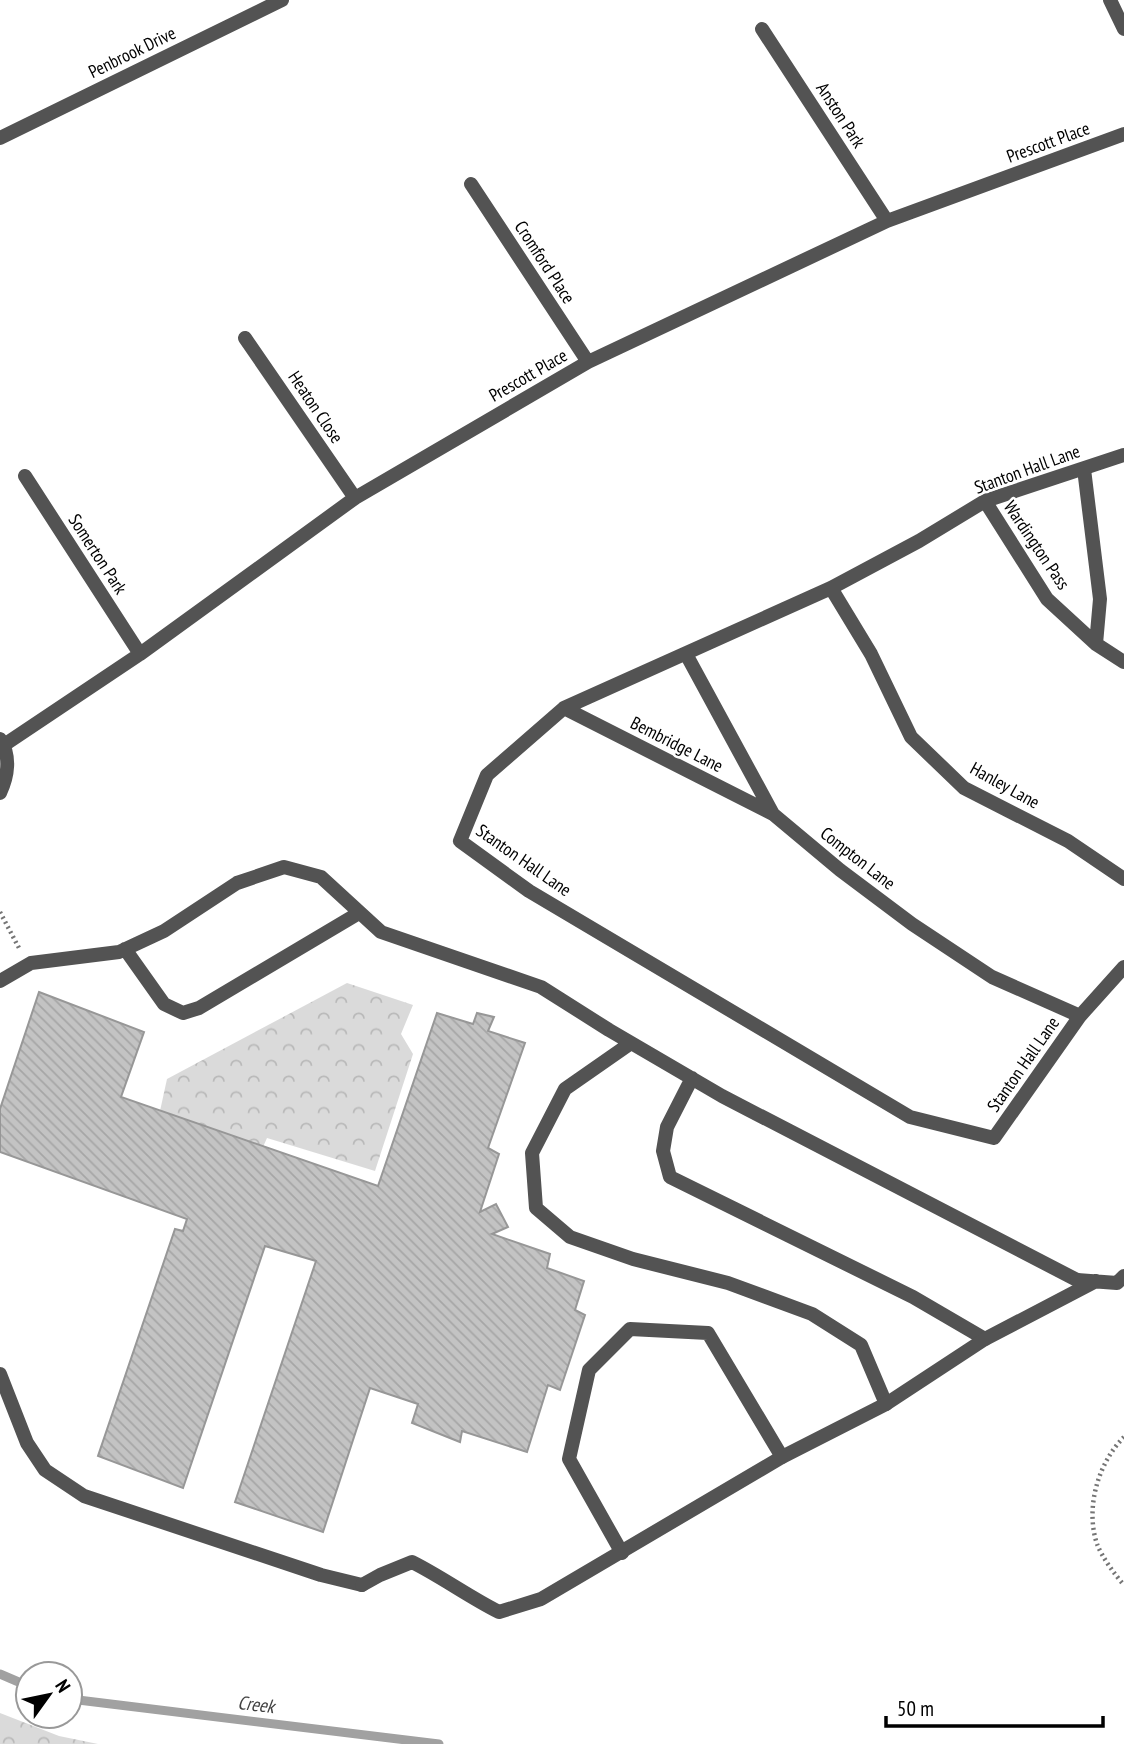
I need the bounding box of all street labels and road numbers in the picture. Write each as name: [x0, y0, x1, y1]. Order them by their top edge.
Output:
street label: Penbrook Drive: [85, 21, 179, 83]
street label: Anston Park: [811, 78, 871, 152]
street label: Prescott Place: [1003, 116, 1093, 168]
street label: Cromford Place: [510, 216, 580, 308]
street label: Prescott Place: [485, 343, 571, 407]
street label: Heaton Close: [283, 366, 349, 448]
street label: Stanton Hall Lane: [971, 439, 1083, 499]
street label: Wardington Pass: [999, 496, 1075, 594]
street label: Somerton Park: [64, 510, 132, 598]
street label: Bembridge Lane: [627, 711, 727, 777]
street label: Hanley Lane: [966, 757, 1044, 813]
street label: Stanton Hall Lane: [472, 819, 576, 901]
street label: Compton Lane: [816, 822, 900, 894]
street label: Stanton Hall Lane: [982, 1012, 1064, 1116]

